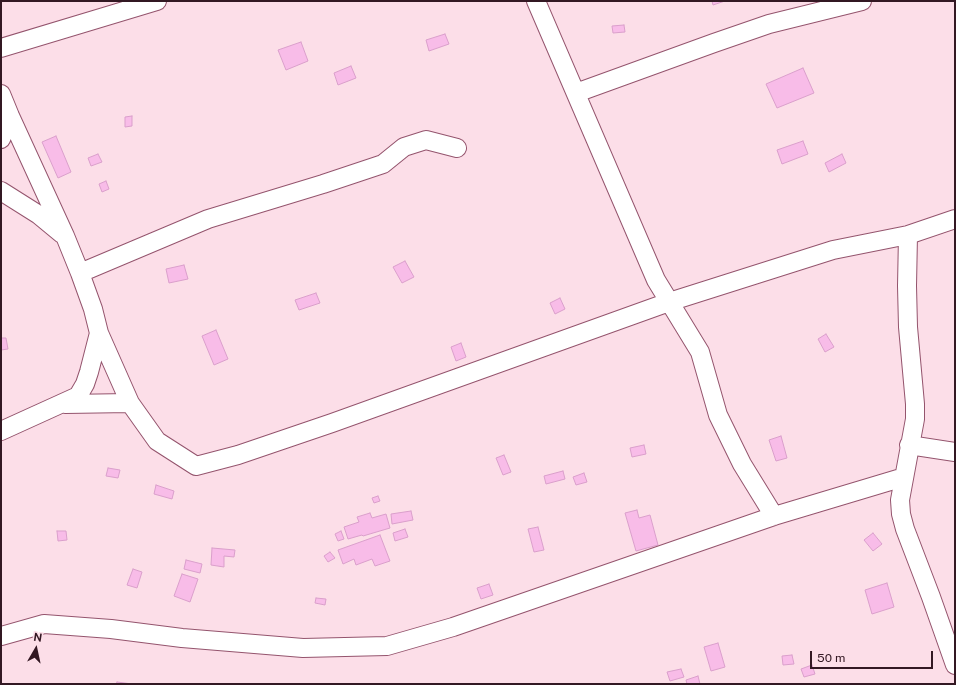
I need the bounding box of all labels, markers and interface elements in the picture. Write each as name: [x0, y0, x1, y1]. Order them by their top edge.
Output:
north arrow: [16, 629, 56, 669]
text: N: [33, 631, 43, 644]
scale bar: [812, 643, 935, 669]
text: 50 m: [817, 651, 845, 665]

